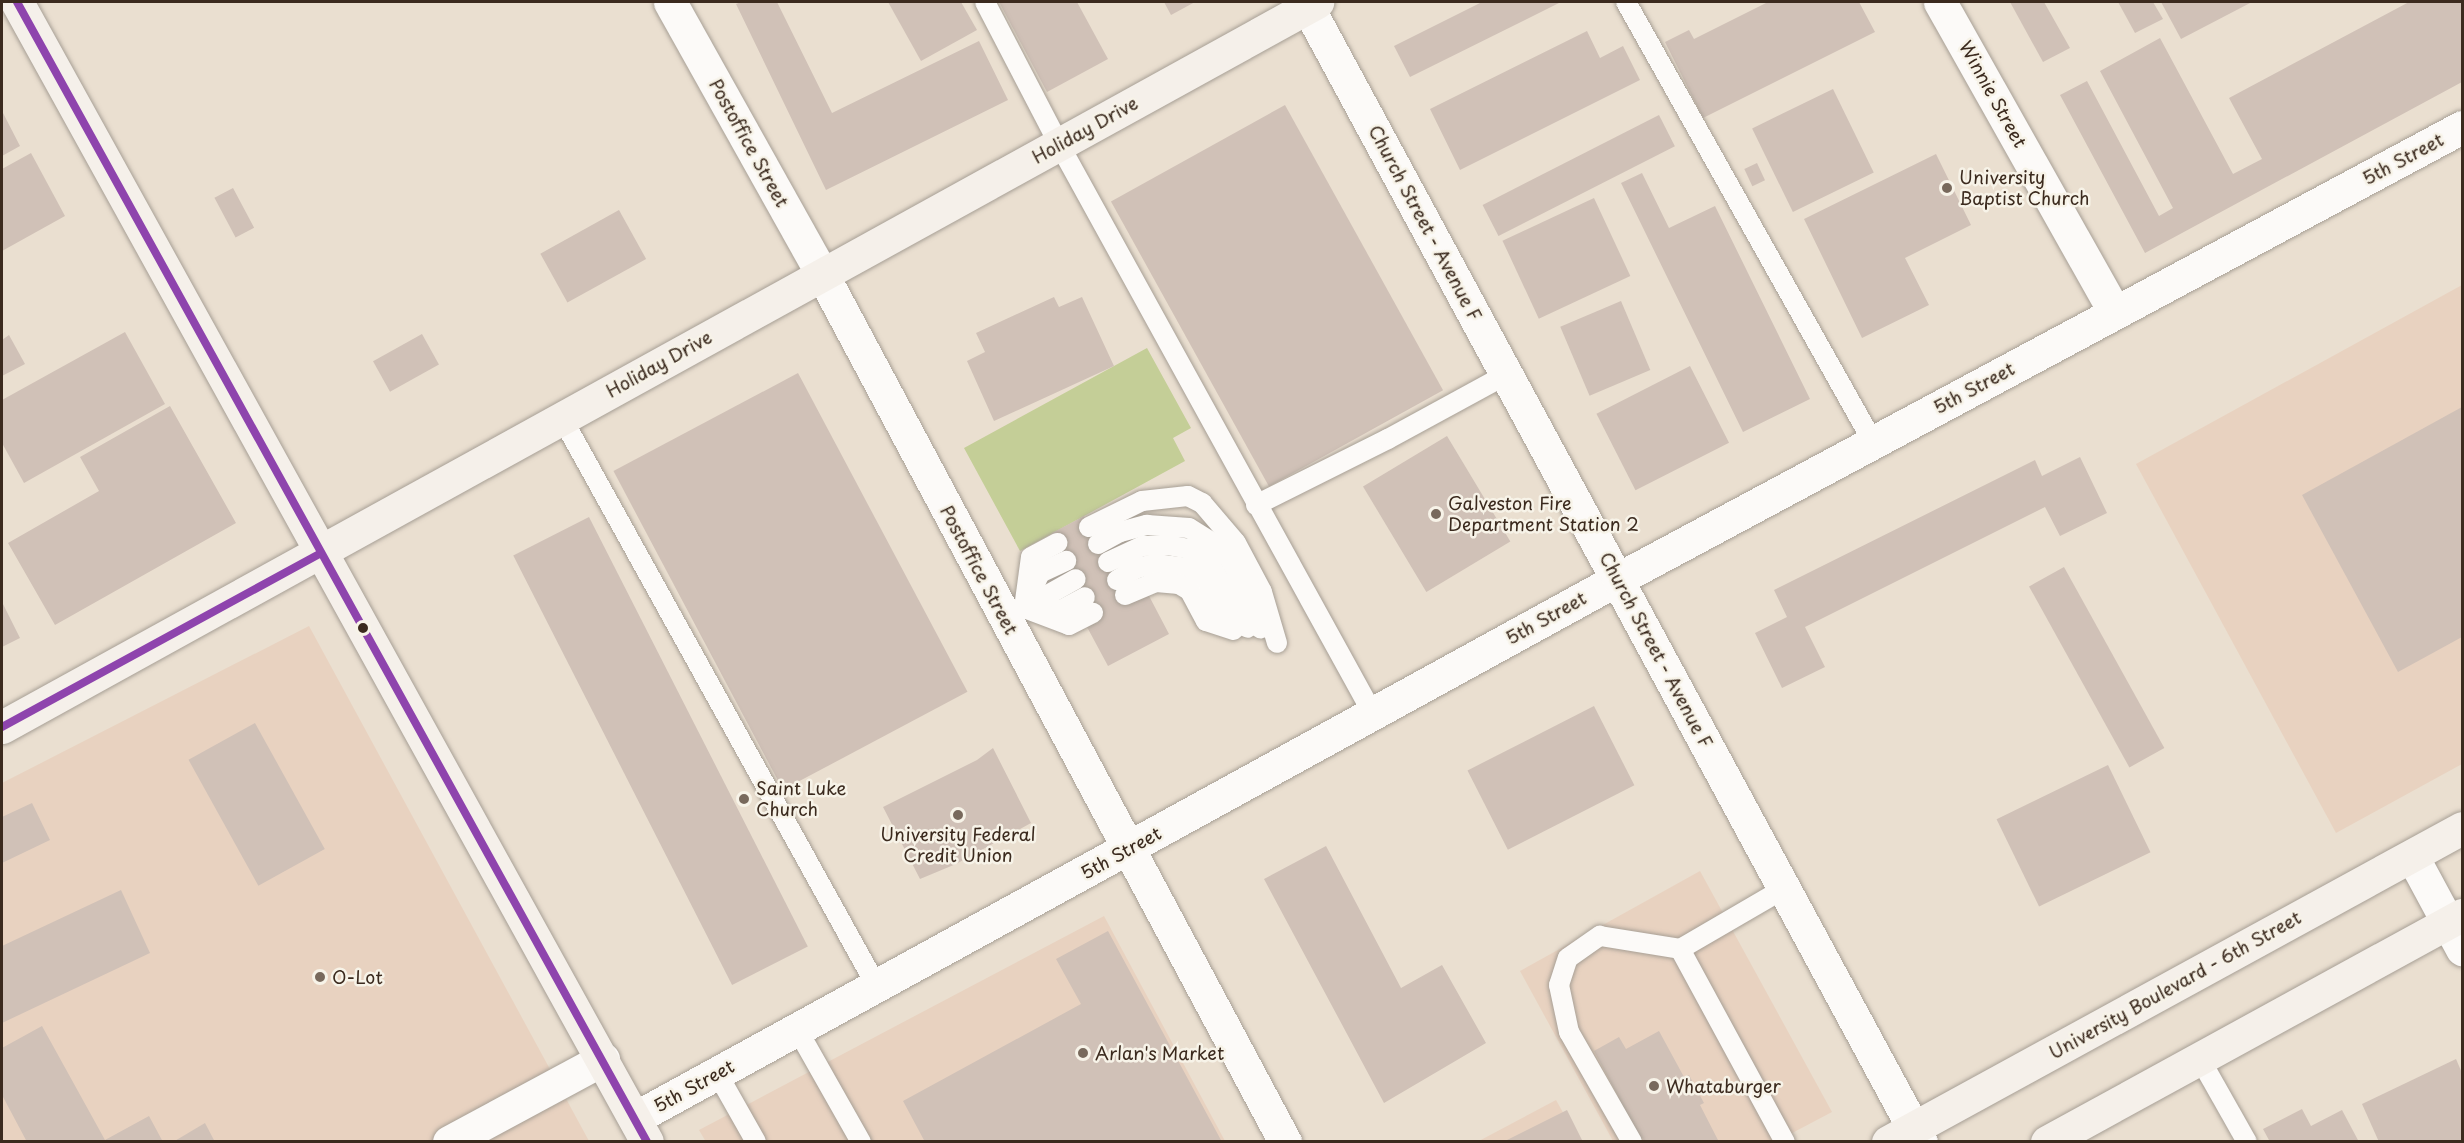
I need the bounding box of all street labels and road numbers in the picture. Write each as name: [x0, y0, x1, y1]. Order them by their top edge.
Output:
street label: Winnie Street: [1954, 36, 2032, 152]
street label: Postoffice Street: [705, 75, 793, 211]
street label: Holiday Drive: [1029, 92, 1141, 168]
street label: Church Street - Avenue F: [1364, 121, 1486, 325]
street label: 5th Street: [2359, 129, 2447, 189]
street label: Holiday Drive: [603, 326, 715, 402]
street label: 5th Street: [1930, 358, 2018, 418]
street label: Postoffice Street: [936, 502, 1022, 638]
street label: Church Street - Avenue F: [1595, 548, 1717, 752]
street label: 5th Street: [1502, 587, 1590, 649]
street label: 5th Street: [1077, 822, 1165, 884]
street label: University Boulevard - 6th Street: [2043, 906, 2307, 1064]
street label: 5th Street: [650, 1055, 738, 1117]

